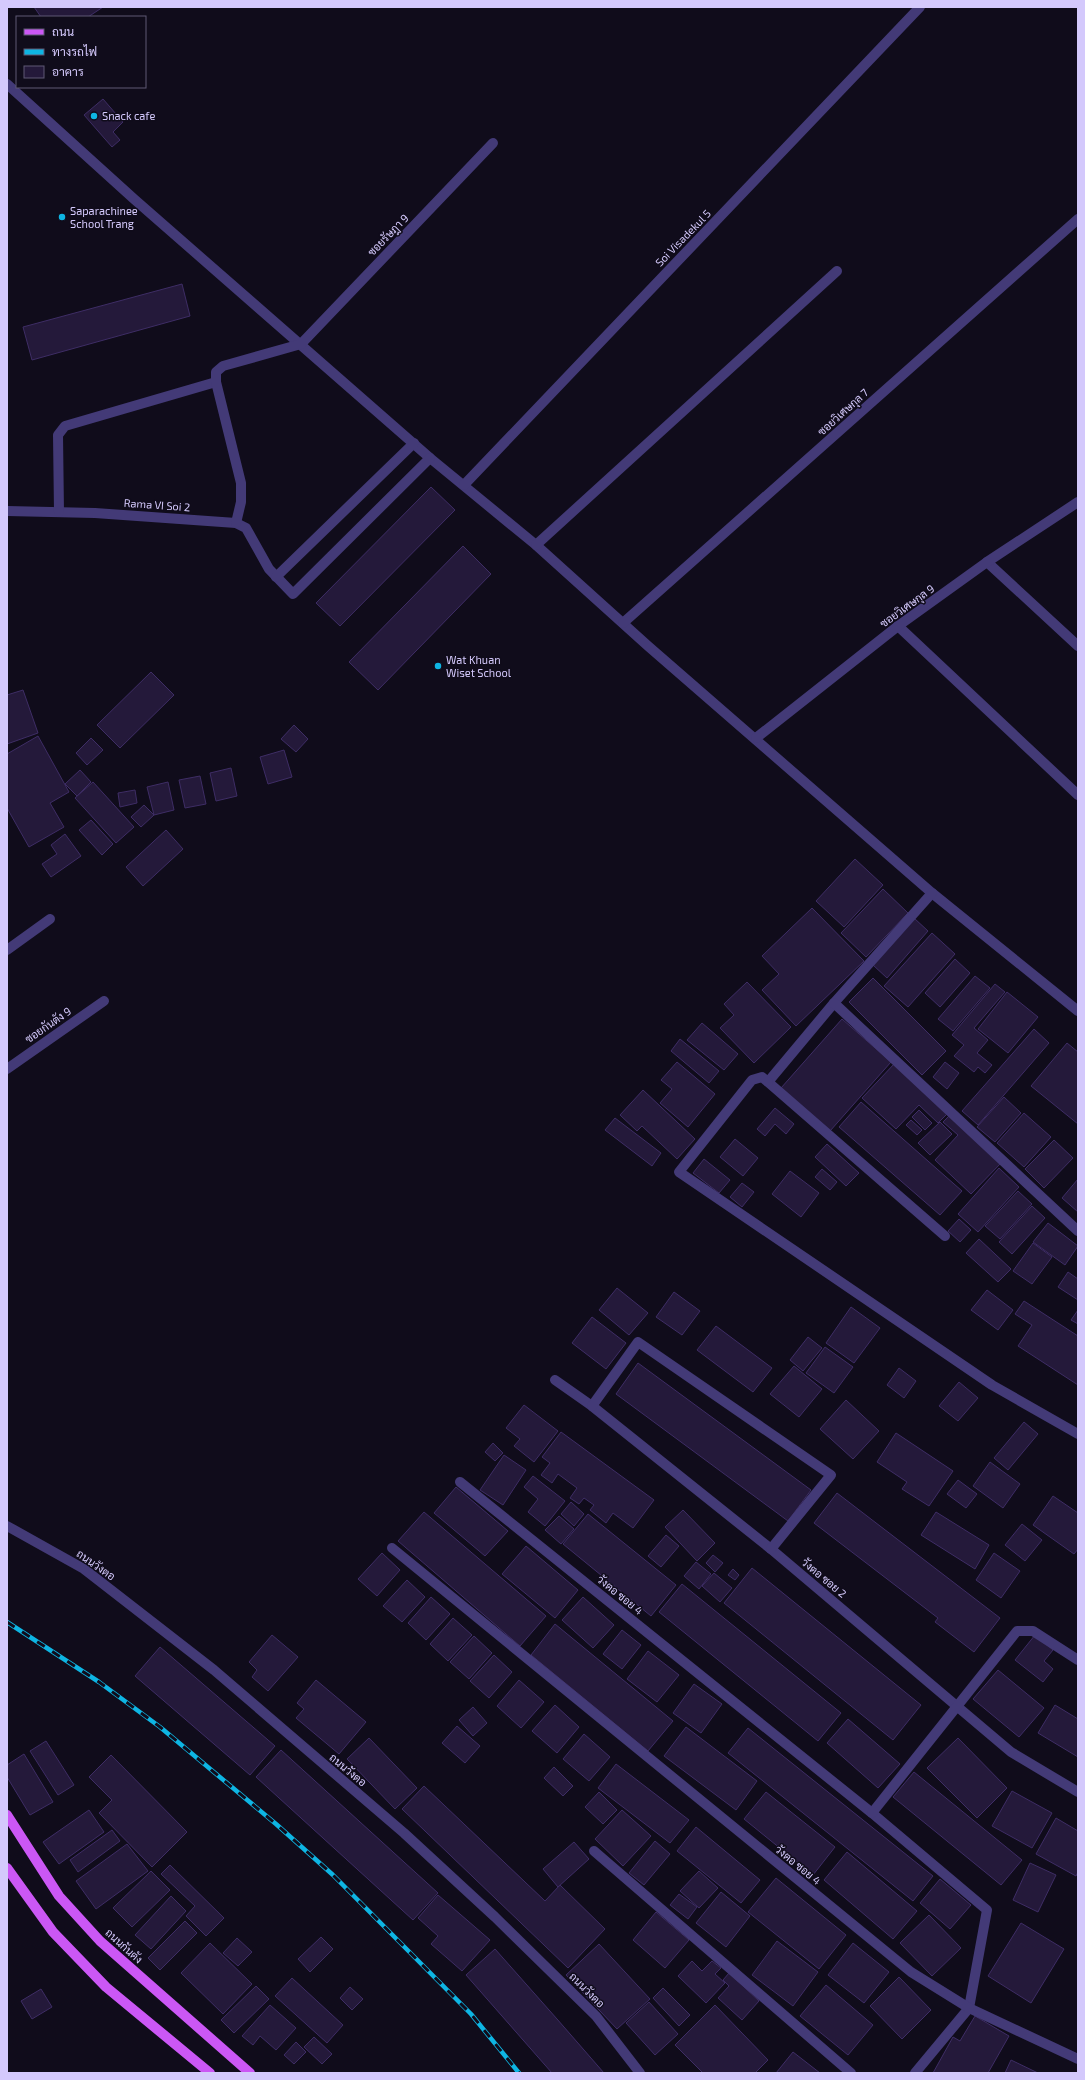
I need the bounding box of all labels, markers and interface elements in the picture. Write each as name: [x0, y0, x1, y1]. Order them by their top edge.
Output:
legend: [16, 16, 146, 88]
text: ถนน: [52, 24, 75, 38]
text: ทางรถไฟ: [52, 44, 97, 58]
text: อาคาร: [52, 64, 84, 78]
place label: Snack cafe: [102, 109, 155, 122]
marker: Snack cafe: [89, 111, 99, 121]
place label: Saparachinee School Trang: [70, 204, 138, 230]
street label: Soi Visadekul 5: [652, 207, 713, 269]
street label: ซอยรัษฎา 9: [365, 211, 412, 260]
marker: Saparachinee School Trang: [57, 212, 67, 222]
street label: ซอยวิเศษกุล 7: [815, 385, 873, 440]
street label: Rama VI Soi 2: [123, 496, 191, 513]
street label: ซอยวิเศษกุล 9: [877, 581, 938, 632]
place label: Wat Khuan Wiset School: [446, 653, 512, 679]
marker: Wat Khuan Wiset School: [433, 661, 443, 671]
street label: ซอยกันตัง 9: [22, 1004, 73, 1045]
street label: ถนนวังตอ: [74, 1547, 118, 1583]
street label: วังตอ ซอย 2: [799, 1555, 849, 1600]
street label: วังตอ ซอย 4: [595, 1572, 646, 1617]
street label: ถนนวังตอ: [327, 1750, 369, 1789]
street label: วังตอ ซอย 4: [773, 1842, 824, 1887]
street label: ถนนกันตัง: [103, 1926, 146, 1966]
street label: ถนนวังตอ: [567, 1969, 608, 2010]

